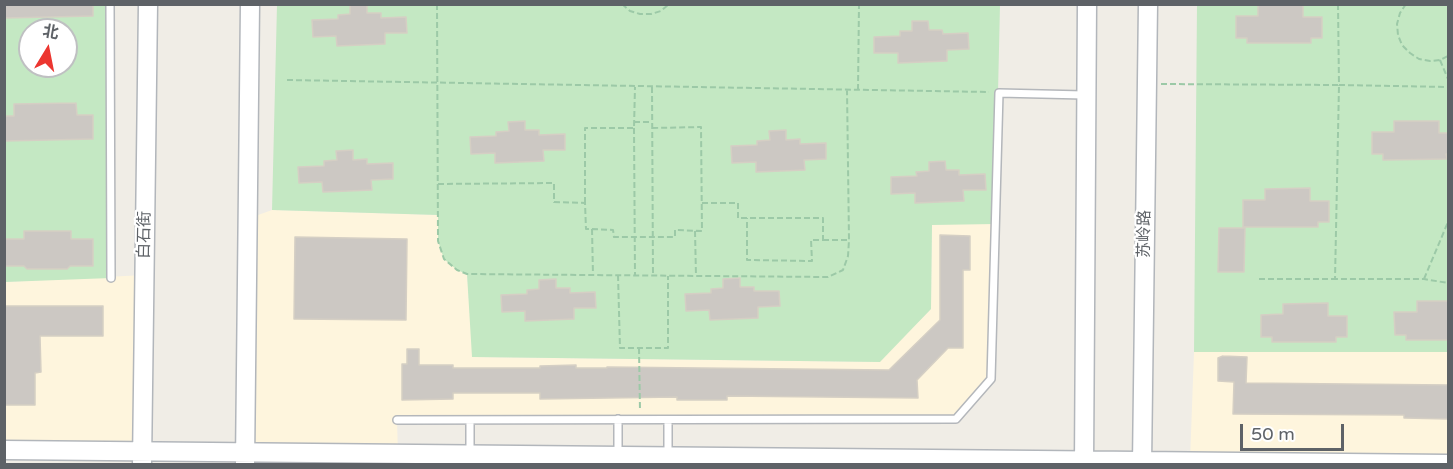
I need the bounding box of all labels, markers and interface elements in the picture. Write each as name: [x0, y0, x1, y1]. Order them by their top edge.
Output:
north arrow: [18, 18, 78, 78]
text: 北: [41, 21, 60, 43]
street label: 苏岭路: [1135, 210, 1155, 258]
street label: 白石街: [135, 211, 155, 259]
scale bar: [1243, 412, 1346, 450]
text: 50 m: [1251, 423, 1295, 445]

